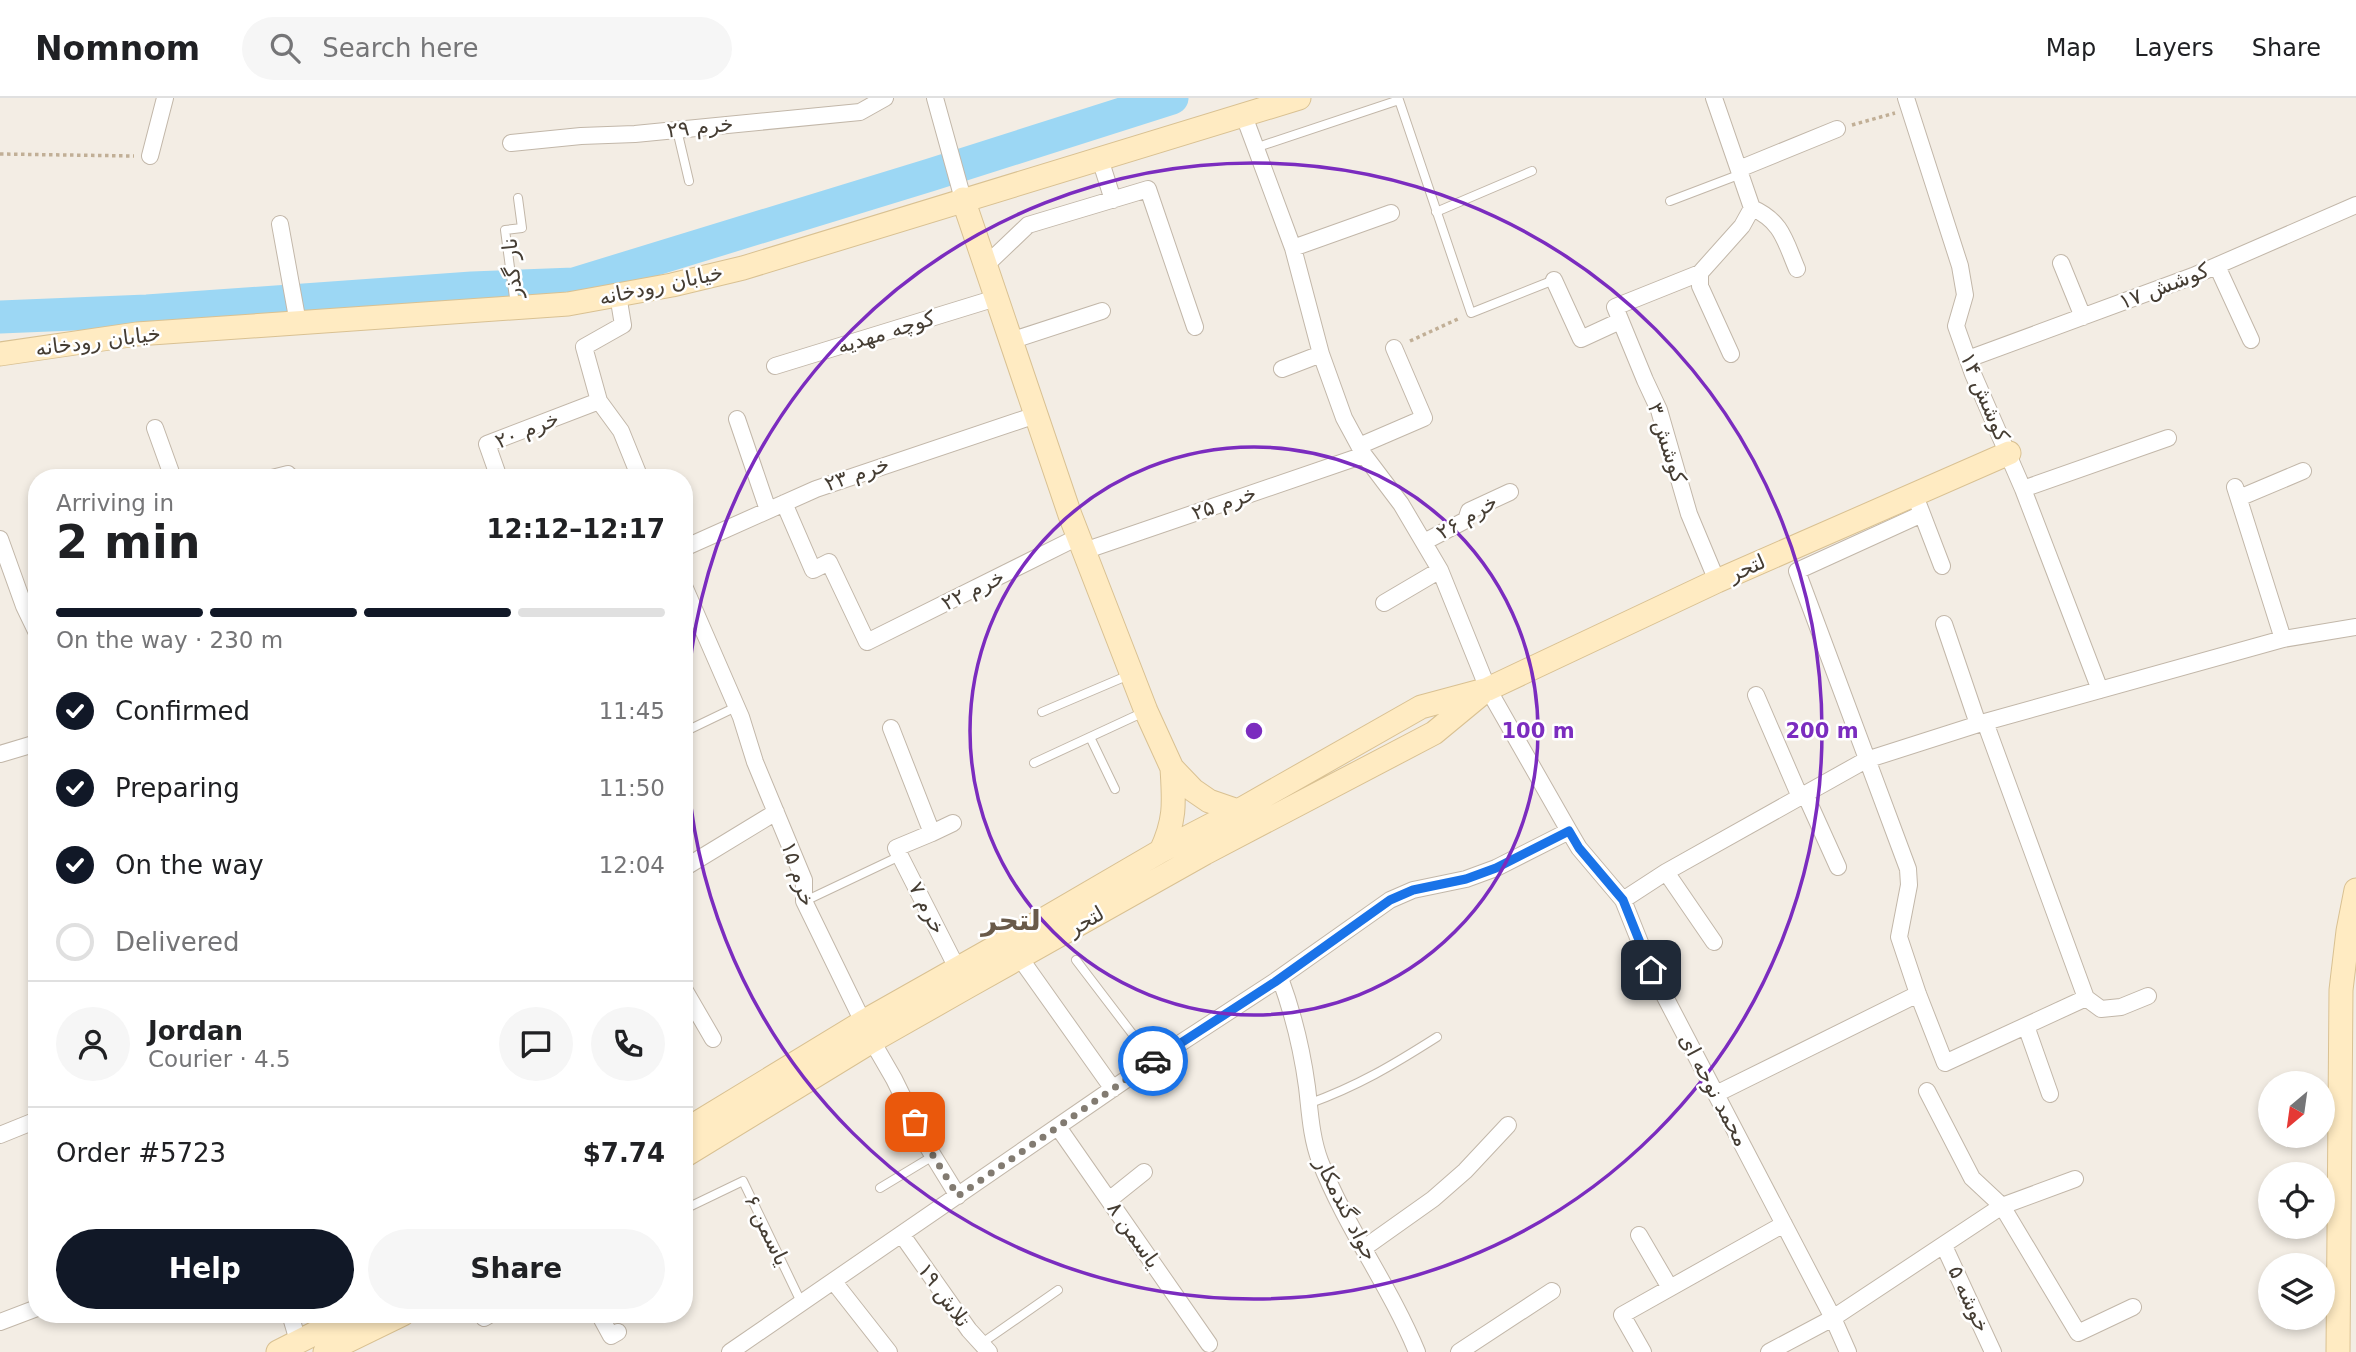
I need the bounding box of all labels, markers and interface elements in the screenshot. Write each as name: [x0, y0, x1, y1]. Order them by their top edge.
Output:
search box: [242, 17, 732, 80]
text: Nomnom: [35, 29, 200, 68]
icon: search: [266, 29, 304, 67]
text: Search here: [322, 33, 478, 63]
text: Map: [2046, 34, 2096, 62]
text: Layers: [2134, 34, 2214, 62]
text: Share: [2252, 34, 2321, 62]
street label: خرم ۲۹: [666, 112, 734, 142]
street label: نار گذر: [497, 237, 527, 300]
street label: کوشش ۱۷: [2116, 258, 2212, 314]
street label: خیابان رودخانه: [597, 260, 725, 310]
street label: کوچه مهدیه: [834, 306, 938, 358]
street label: خیابان رودخانه: [34, 321, 162, 361]
street label: کوشش ۱۴: [1956, 349, 2014, 445]
street label: کوشش ۳: [1643, 400, 1691, 486]
street label: خرم ۲۰: [492, 406, 562, 454]
street label: خرم ۲۳: [822, 452, 892, 496]
street label: خرم ۲۵: [1189, 481, 1259, 525]
text: Arriving in: [56, 490, 174, 516]
street label: خرم ۲۶: [1432, 490, 1502, 544]
text: 12:12–12:17: [486, 514, 665, 544]
text: 2 min: [56, 515, 200, 569]
street label: لتحر: [1724, 549, 1769, 587]
street label: خرم ۲۲: [938, 565, 1008, 615]
text: On the way · 230 m: [56, 627, 283, 653]
icon: check: [56, 692, 94, 730]
text: Confirmed: [115, 696, 250, 726]
text: 11:45: [599, 698, 665, 724]
centre of rings: [1242, 719, 1266, 743]
text: 100 m: [1501, 719, 1575, 743]
text: 200 m: [1785, 719, 1859, 743]
icon: check: [56, 769, 94, 807]
text: Preparing: [115, 773, 240, 803]
text: 11:50: [599, 775, 665, 801]
street label: خرم ۱۵: [776, 839, 820, 909]
icon: check: [56, 846, 94, 884]
text: On the way: [115, 850, 264, 880]
text: 12:04: [599, 852, 665, 878]
street label: خرم ۷: [904, 878, 950, 938]
street label: لتحر: [1063, 901, 1108, 941]
district label: لتحر: [979, 904, 1041, 937]
text: Delivered: [115, 927, 239, 957]
pin: [1621, 940, 1681, 1000]
icon: home: [1632, 951, 1670, 989]
button: person: [56, 1007, 130, 1081]
button: chat: [499, 1007, 573, 1081]
button: phone: [591, 1007, 665, 1081]
text: Jordan: [148, 1016, 243, 1046]
courier: [1118, 1026, 1188, 1096]
street label: محمد نوحه ای: [1674, 1029, 1754, 1151]
icon: car: [1134, 1042, 1172, 1080]
text: Courier · 4.5: [148, 1046, 291, 1072]
north arrow: [2258, 1071, 2334, 1148]
map controls: [2258, 1071, 2335, 1330]
pin: [885, 1092, 945, 1152]
icon: bag: [896, 1103, 934, 1141]
text: Order #5723: [56, 1138, 226, 1168]
text: $7.74: [583, 1138, 665, 1168]
street label: جواد گندمکار: [1309, 1153, 1382, 1265]
button: locate: [2258, 1162, 2335, 1239]
street label: یاسمن ۶: [740, 1191, 794, 1270]
street label: یاسمن ۸: [1102, 1197, 1166, 1273]
button: Help: [56, 1229, 354, 1309]
button: Share: [368, 1229, 665, 1309]
button: layers: [2258, 1253, 2335, 1330]
street label: تلاش ۱۹: [913, 1258, 975, 1332]
street label: خوشه ۵: [1943, 1262, 1995, 1336]

